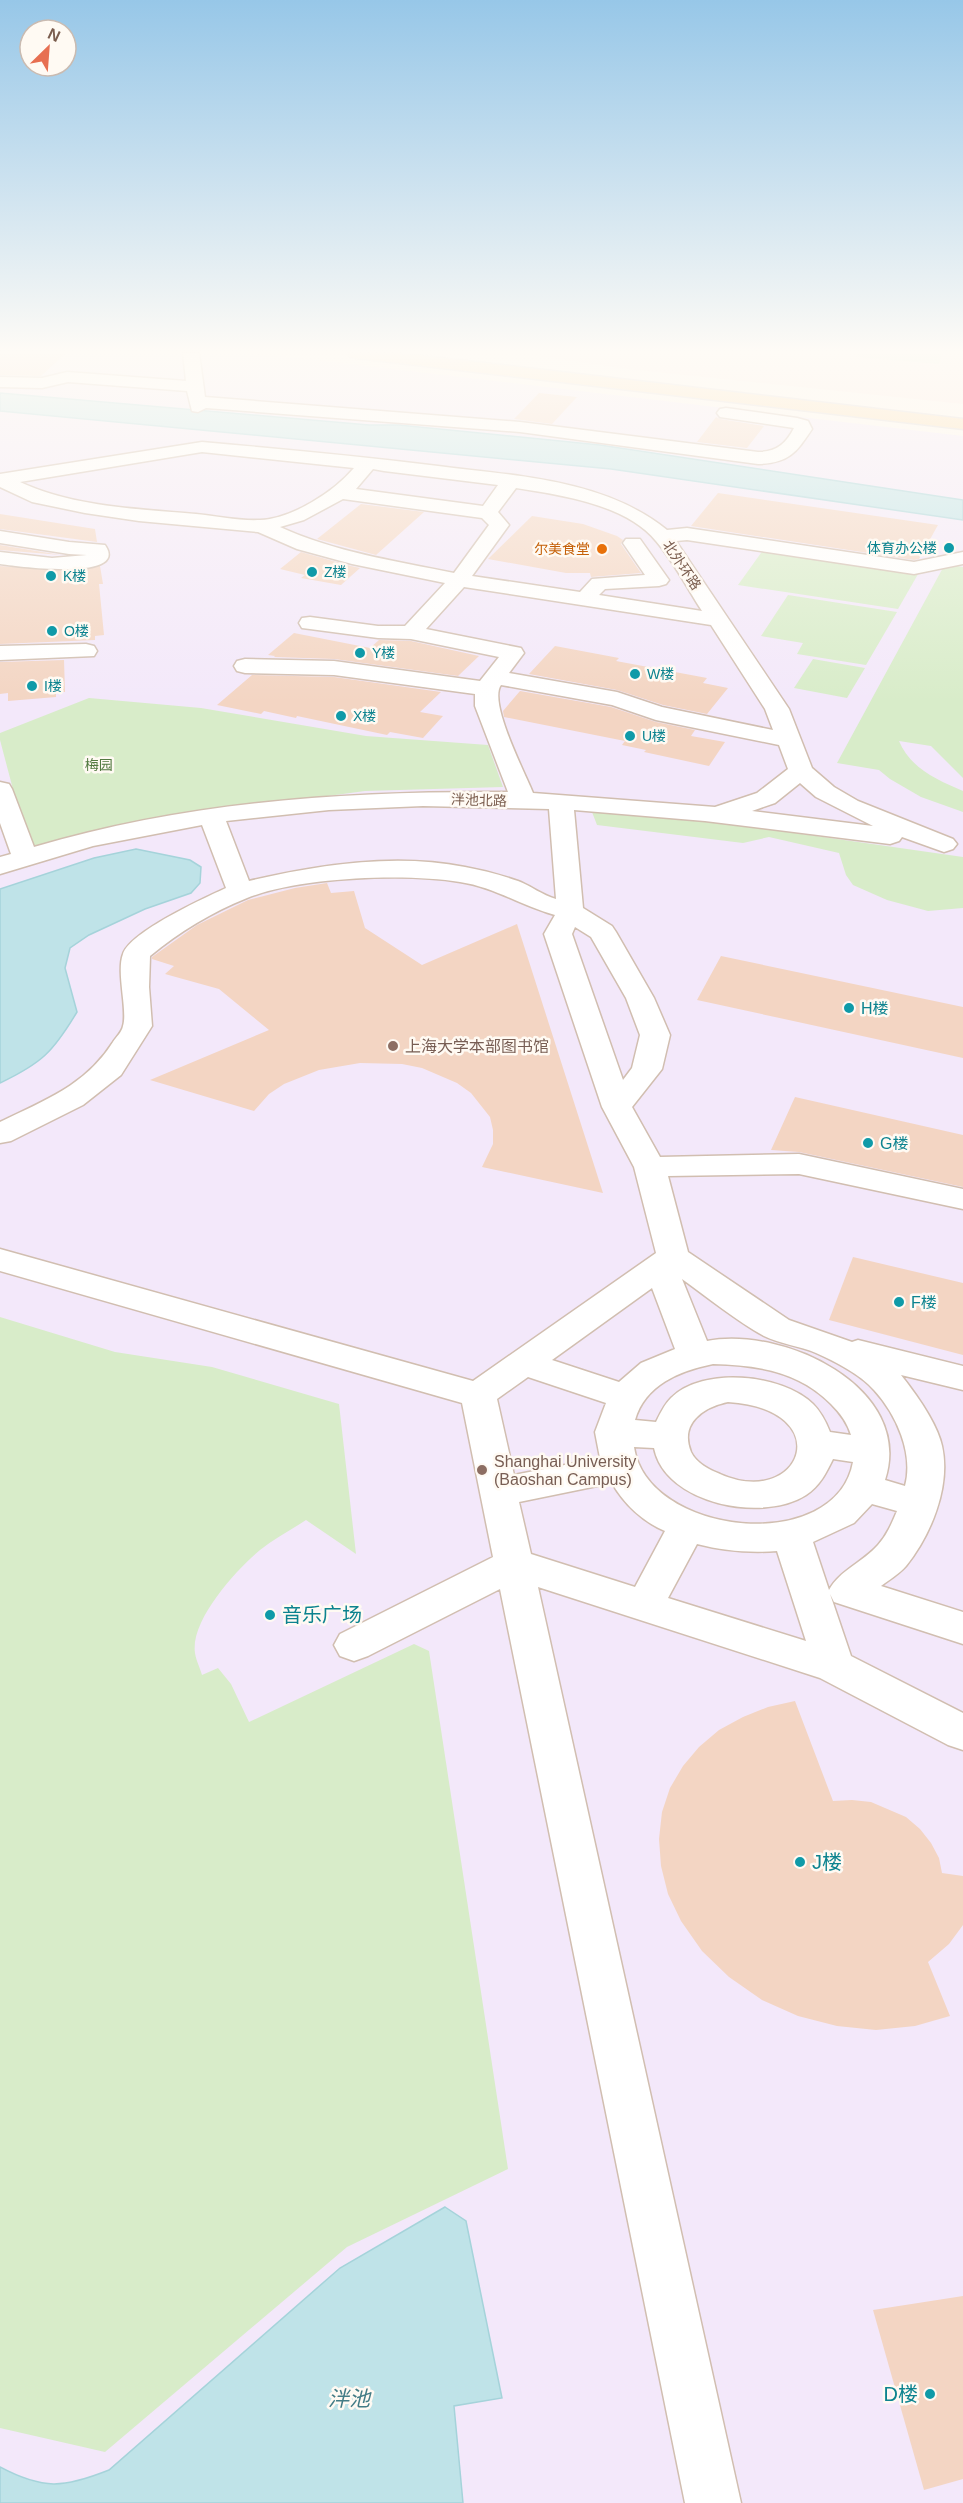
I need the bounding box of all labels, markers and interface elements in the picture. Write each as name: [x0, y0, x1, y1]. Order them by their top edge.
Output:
north arrow: [18, 18, 78, 78]
text: N: [45, 25, 63, 45]
street label: 北外环路: [660, 537, 704, 593]
place label: 体育办公楼: [867, 540, 937, 556]
place label: 尔美食堂: [534, 541, 590, 557]
marker: 体育办公楼: [942, 541, 956, 555]
marker: 尔美食堂: [595, 542, 609, 556]
place label: Z楼: [324, 564, 347, 580]
marker: Z楼: [305, 565, 319, 579]
place label: K楼: [63, 568, 86, 584]
marker: K楼: [44, 569, 58, 583]
place label: O楼: [64, 623, 89, 639]
marker: O楼: [45, 624, 59, 638]
place label: Y楼: [372, 645, 395, 661]
marker: Y楼: [353, 646, 367, 660]
place label: W楼: [647, 666, 674, 682]
marker: W楼: [628, 667, 642, 681]
place label: I楼: [44, 678, 62, 694]
marker: I楼: [25, 679, 39, 693]
place label: X楼: [353, 708, 376, 724]
marker: X楼: [334, 709, 348, 723]
place label: U楼: [642, 728, 666, 744]
marker: U楼: [623, 729, 637, 743]
park label: 梅园: [85, 757, 113, 773]
street label: 泮池北路: [451, 791, 507, 809]
place label: H楼: [861, 1000, 889, 1017]
marker: H楼: [842, 1001, 856, 1015]
place label: 上海大学本部图书馆: [405, 1038, 549, 1055]
marker: 上海大学本部图书馆: [386, 1039, 400, 1053]
place label: G楼: [880, 1135, 908, 1152]
marker: G楼: [861, 1136, 875, 1150]
place label: F楼: [911, 1294, 937, 1311]
marker: F楼: [892, 1295, 906, 1309]
place label: Shanghai University (Baoshan Campus): [494, 1453, 636, 1488]
marker: Shanghai University (Baoshan Campus): [475, 1463, 489, 1477]
place label: 音乐广场: [282, 1604, 362, 1626]
marker: 音乐广场: [263, 1608, 277, 1622]
place label: J楼: [812, 1851, 842, 1873]
marker: J楼: [793, 1855, 807, 1869]
place label: D楼: [884, 2383, 918, 2405]
water label: 泮池: [328, 2387, 372, 2410]
marker: D楼: [923, 2387, 937, 2401]

